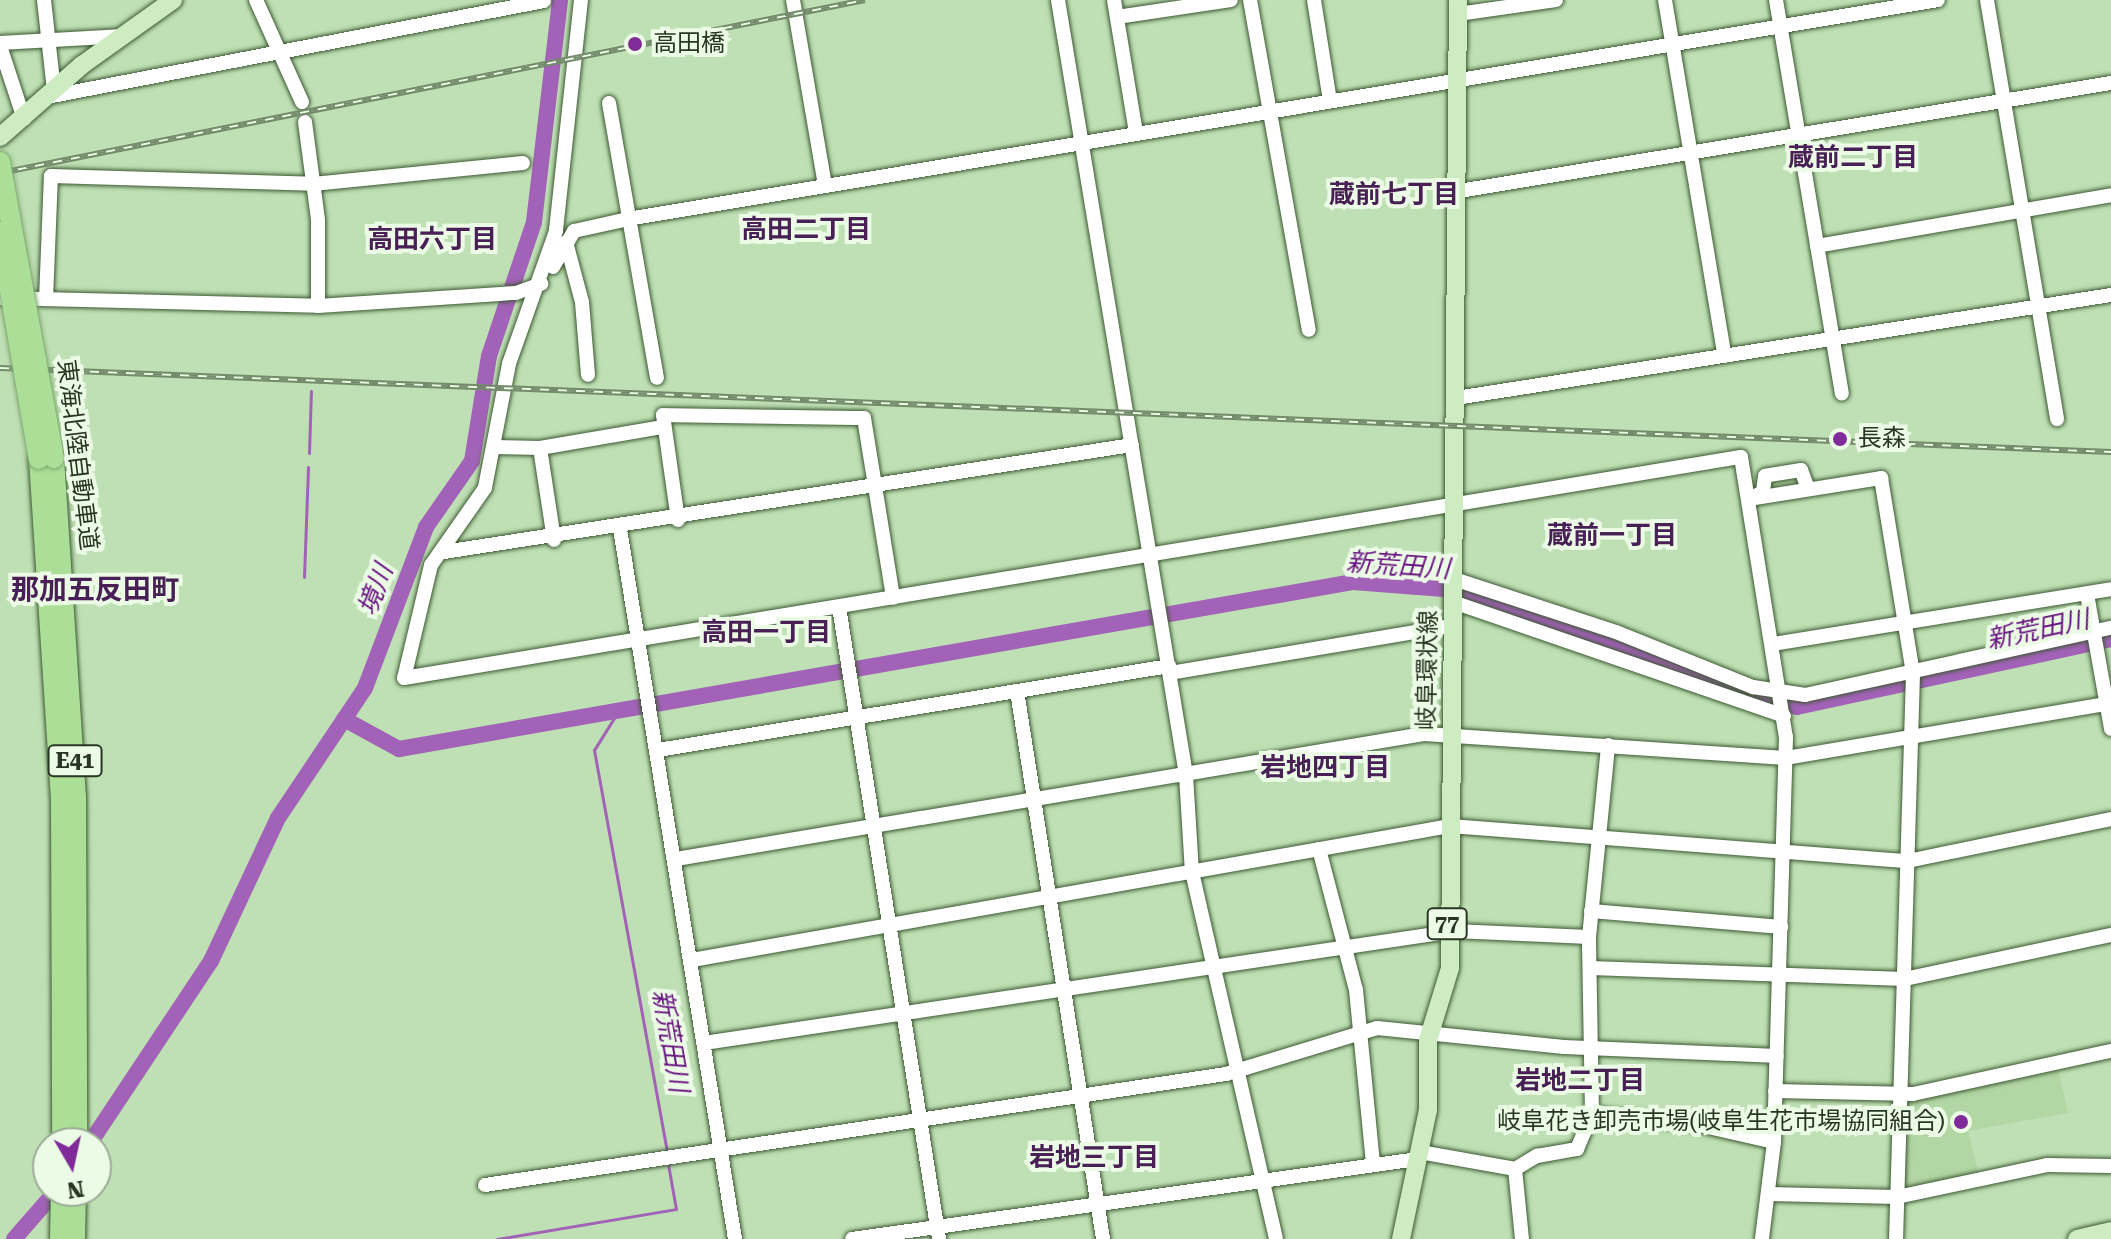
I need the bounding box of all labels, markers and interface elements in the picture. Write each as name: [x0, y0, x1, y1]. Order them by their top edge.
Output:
place label: 高田橋: [653, 30, 725, 58]
marker: 高田橋: [624, 33, 646, 55]
district label: 蔵前二丁目: [1788, 142, 1918, 174]
district label: 蔵前七丁目: [1329, 179, 1459, 211]
district label: 高田二丁目: [741, 214, 871, 246]
district label: 高田六丁目: [367, 224, 497, 256]
street label: 東海北陸自動車道: [51, 358, 103, 552]
place label: 長森: [1858, 425, 1906, 453]
marker: 長森: [1829, 428, 1851, 450]
district label: 蔵前一丁目: [1547, 520, 1677, 552]
water label: 新荒田川: [1345, 547, 1451, 585]
water label: 境川: [352, 560, 400, 620]
district label: 那加五反田町: [11, 573, 179, 607]
water label: 新荒田川: [1984, 604, 2092, 656]
street label: 岐阜環状線: [1413, 610, 1443, 730]
district label: 高田一丁目: [701, 617, 831, 649]
road number: E41: [47, 743, 103, 779]
district label: 岩地四丁目: [1260, 752, 1390, 784]
road number: 77: [1425, 906, 1469, 942]
water label: 新荒田川: [646, 987, 694, 1095]
district label: 岩地二丁目: [1515, 1065, 1645, 1097]
place label: 岐阜花き卸売市場(岐阜生花市場協同組合): [1497, 1108, 1945, 1136]
marker: 岐阜花き卸売市場(岐阜生花市場協同組合): [1952, 1113, 1970, 1131]
north arrow: [32, 1127, 112, 1207]
district label: 岩地三丁目: [1029, 1142, 1159, 1174]
text: N: [65, 1176, 86, 1203]

